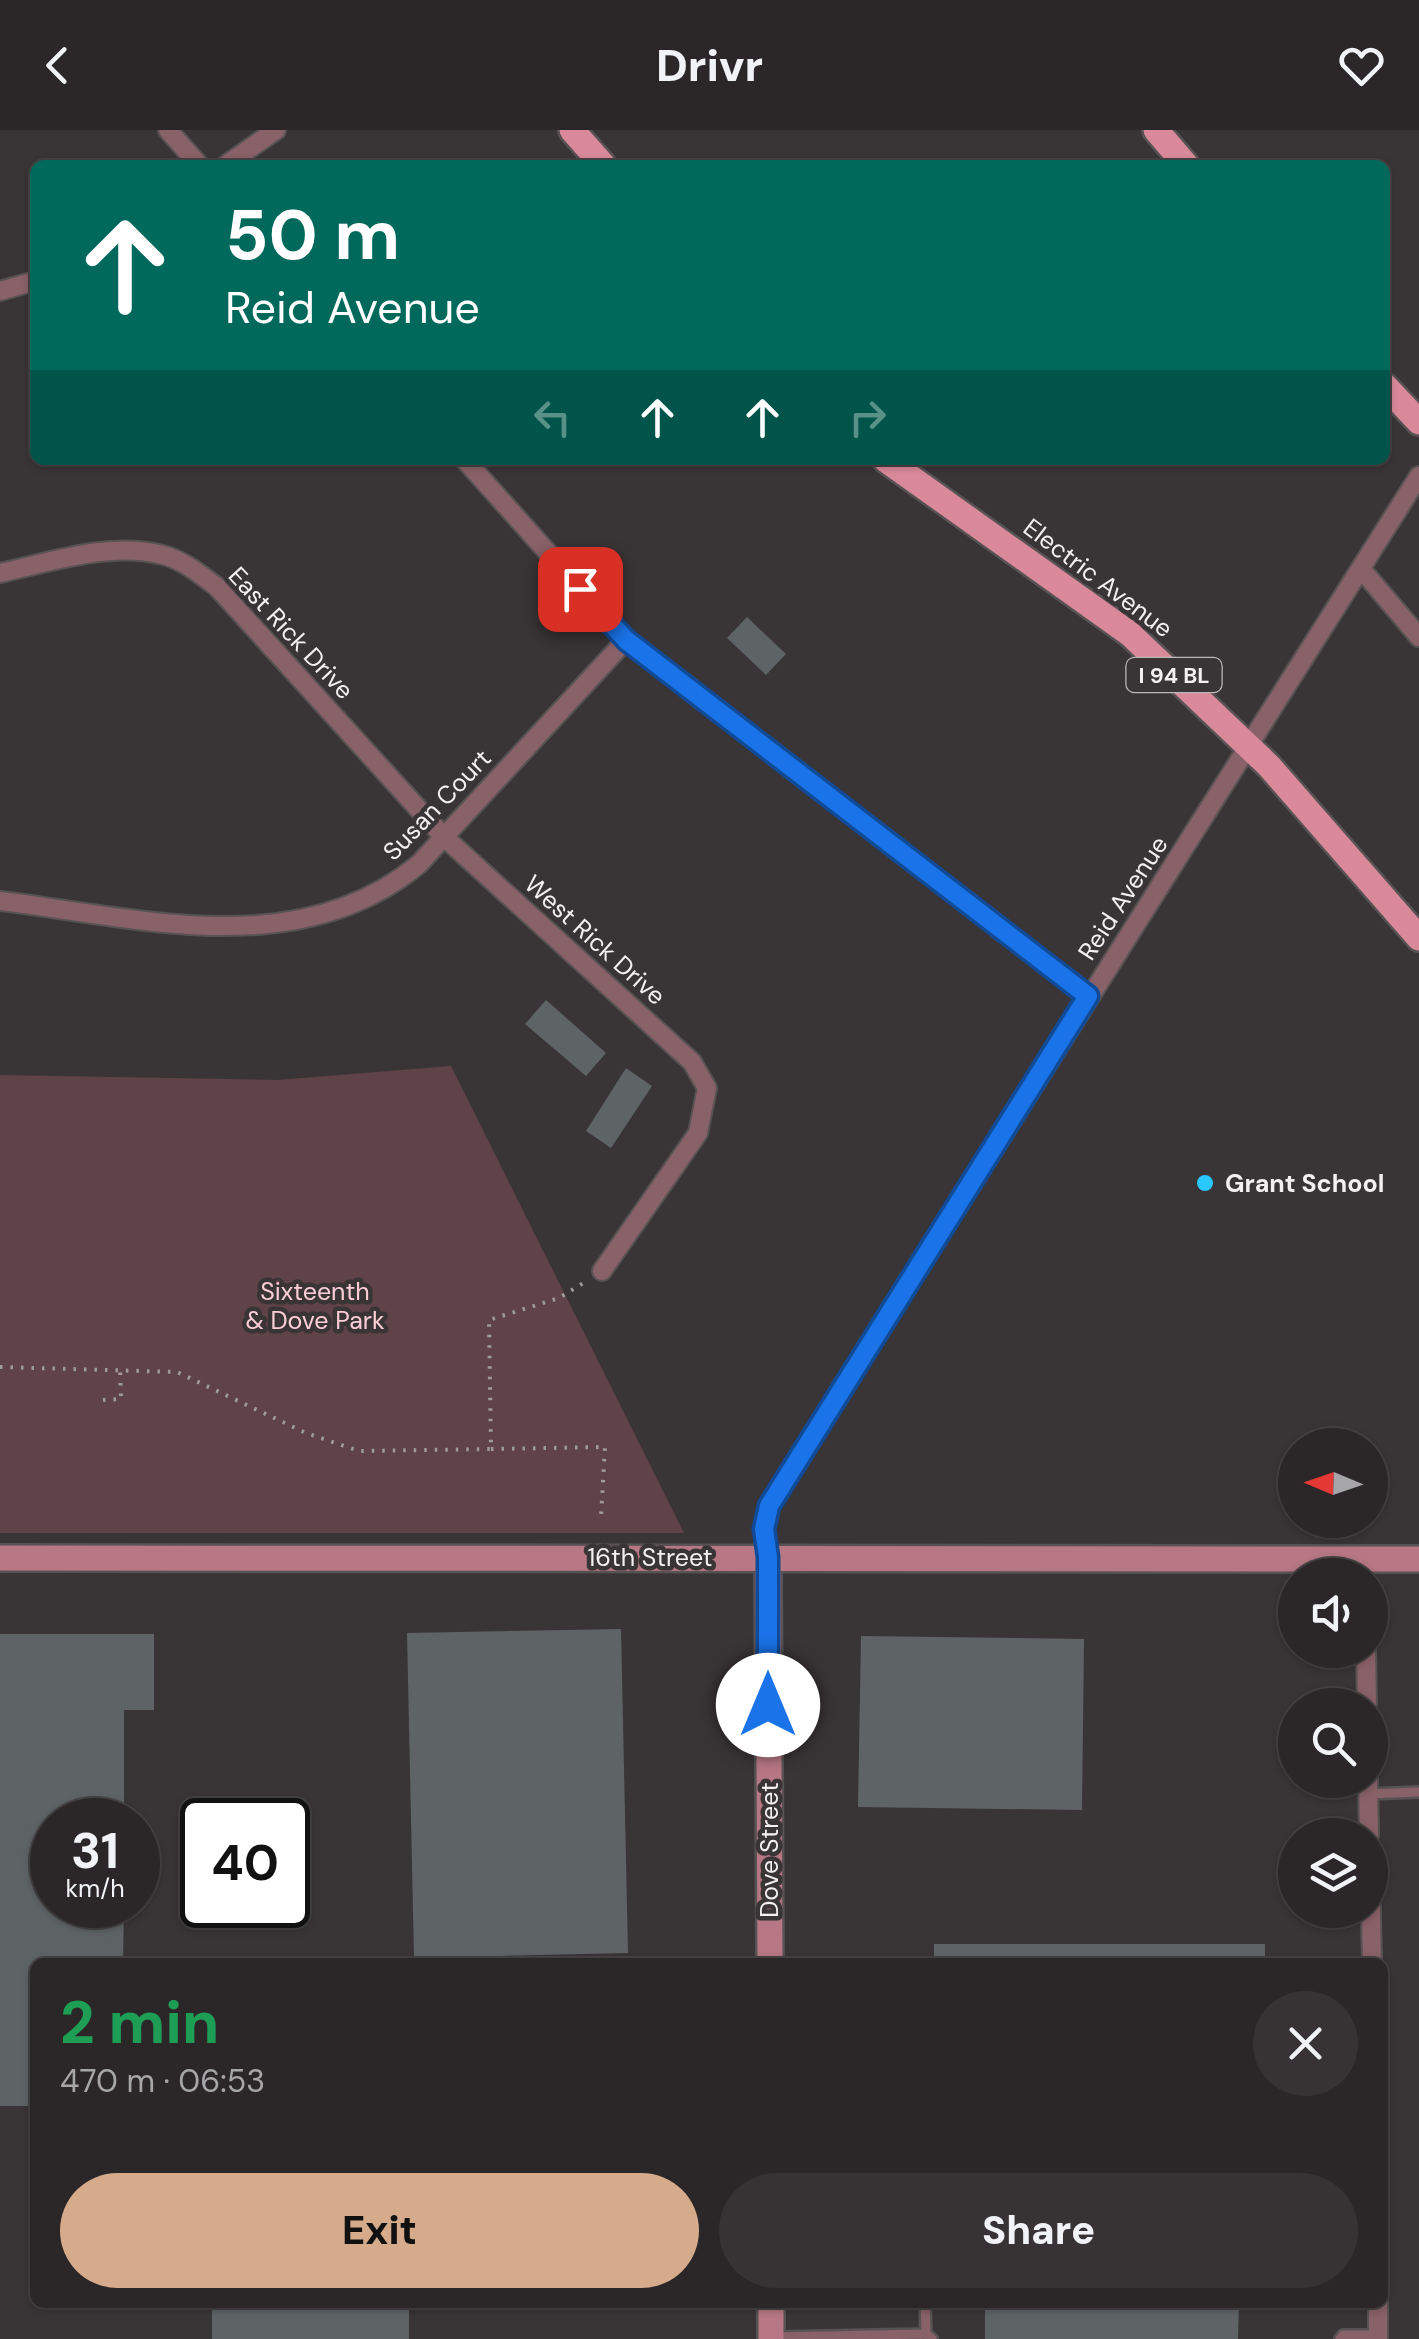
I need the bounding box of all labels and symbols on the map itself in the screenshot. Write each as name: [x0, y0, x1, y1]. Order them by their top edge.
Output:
street label: Electric Avenue: [1017, 511, 1179, 645]
pin: [538, 547, 623, 632]
street label: East Rick Drive: [221, 560, 361, 706]
road number: I 94 BL: [1126, 658, 1222, 692]
street label: Susan Court: [376, 742, 498, 868]
street label: Reid Avenue: [1071, 830, 1175, 966]
street label: West Rick Drive: [517, 868, 673, 1012]
place label: Grant School: [1225, 1167, 1384, 1200]
marker: Grant School: [1194, 1172, 1216, 1194]
park label: Sixteenth & Dove Park: [245, 1275, 385, 1337]
north arrow: [1278, 1428, 1388, 1538]
street label: 16th Street: [587, 1541, 713, 1574]
position arrow: [716, 1653, 820, 1757]
street label: Dove Street: [753, 1782, 786, 1918]
speed limit sign: 40: [180, 1798, 310, 1928]

